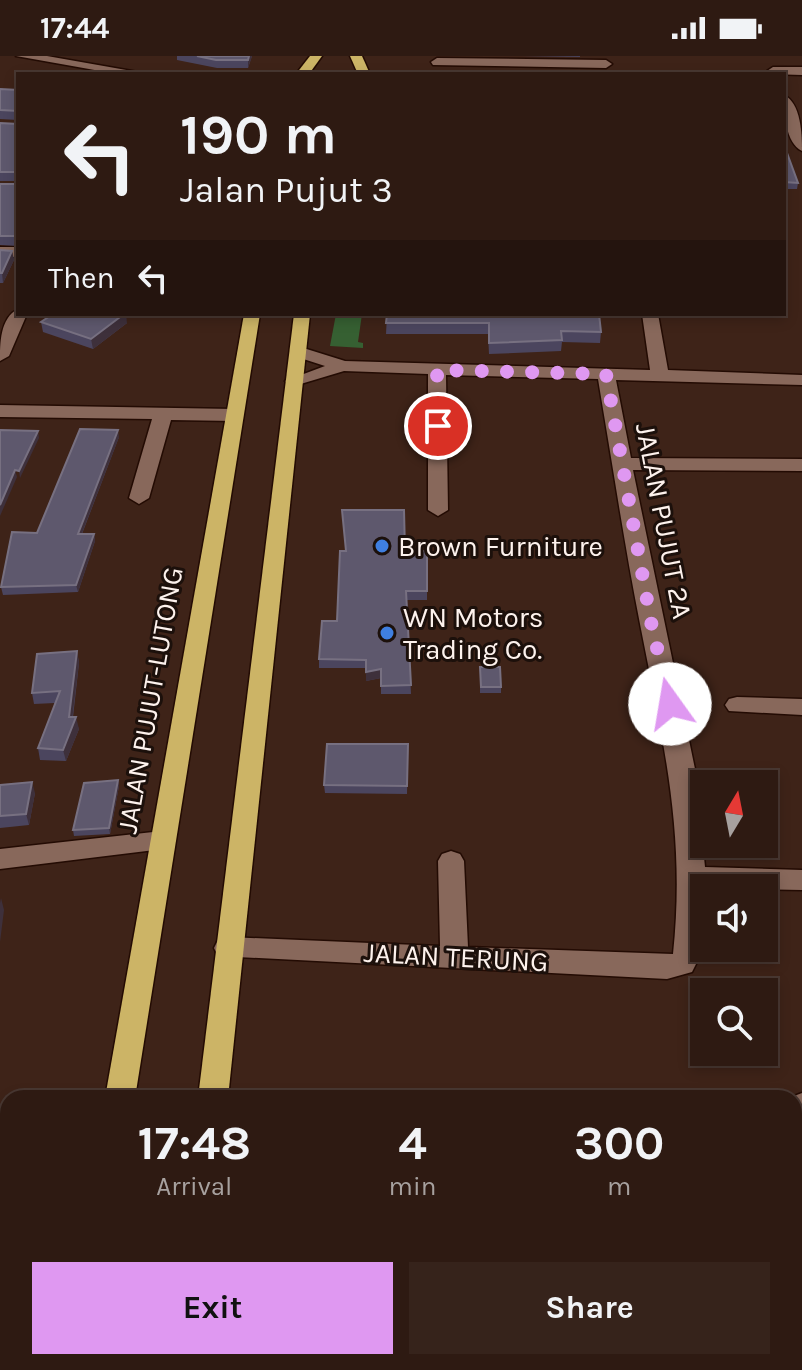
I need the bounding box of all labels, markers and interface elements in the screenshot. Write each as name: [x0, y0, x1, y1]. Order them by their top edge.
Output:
text: 17:44: [40, 10, 109, 46]
text: 190 m: [180, 102, 337, 167]
icon: left: [48, 104, 152, 208]
text: Jalan Pujut 3: [180, 169, 393, 211]
icon: left: [131, 256, 175, 300]
text: Then: [48, 260, 115, 296]
pin: [404, 392, 472, 460]
icon: arrive: [416, 404, 460, 448]
street label: JALAN PUJUT 2A: [629, 420, 699, 622]
place label: Brown Furniture: [398, 530, 603, 563]
marker: Brown Furniture: [373, 537, 391, 555]
street label: JALAN PUJUT-LUTONG: [110, 564, 190, 836]
place label: WN Motors Trading Co.: [403, 601, 544, 666]
marker: WN Motors Trading Co.: [378, 624, 396, 642]
position arrow: [628, 662, 712, 746]
north arrow: [690, 770, 778, 858]
map controls: [690, 770, 778, 1066]
button: sound: [690, 874, 778, 962]
street label: JALAN TERUNG: [363, 936, 549, 978]
button: search: [690, 978, 778, 1066]
text: 17:48: [138, 1115, 251, 1171]
text: 4: [398, 1115, 427, 1171]
text: 300: [574, 1115, 664, 1171]
text: Arrival: [156, 1171, 232, 1202]
text: min: [389, 1171, 436, 1202]
text: m: [607, 1171, 631, 1202]
button: Exit: [32, 1262, 393, 1354]
button: Share: [409, 1262, 770, 1354]

